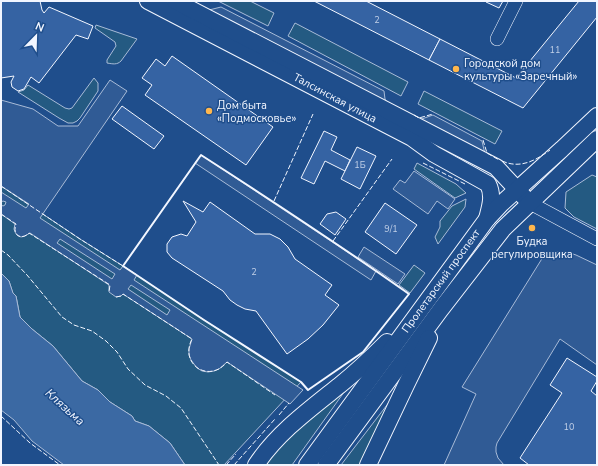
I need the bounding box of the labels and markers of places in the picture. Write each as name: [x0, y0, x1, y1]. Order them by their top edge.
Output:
place label: Городской дом культуры «Заречный»: [464, 56, 577, 84]
marker: Городской дом культуры «Заречный»: [451, 64, 461, 74]
place label: Дом быта «Подмосковье»: [217, 98, 297, 126]
marker: Дом быта «Подмосковье»: [204, 106, 214, 116]
marker: Будка регулировщика: [527, 223, 537, 233]
place label: Будка регулировщика: [491, 234, 573, 262]

